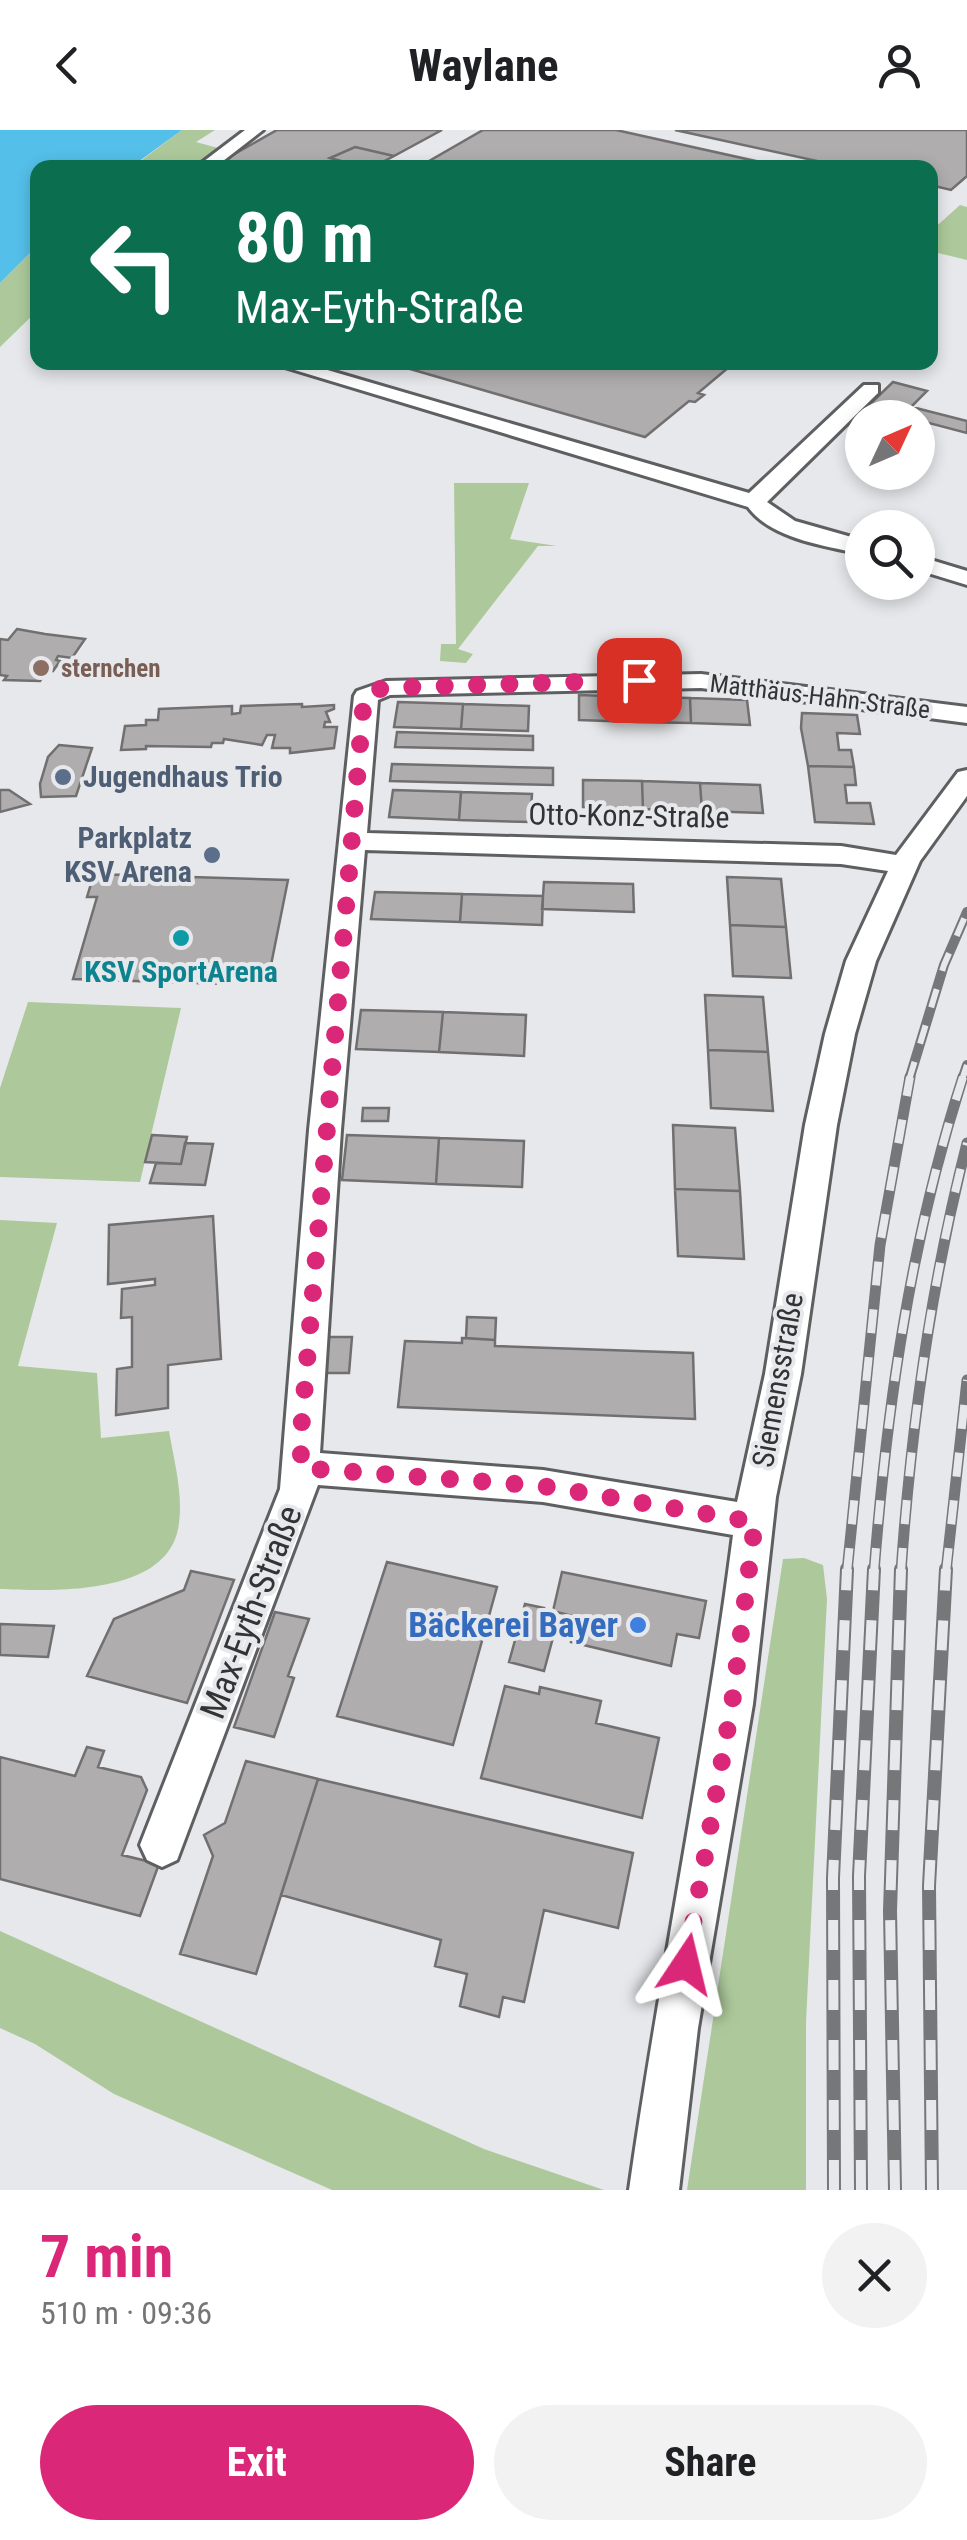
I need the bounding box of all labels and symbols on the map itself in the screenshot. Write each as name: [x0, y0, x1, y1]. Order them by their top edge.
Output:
north arrow: [845, 400, 935, 490]
pin: [597, 638, 682, 723]
place label: sternchen: [61, 654, 161, 683]
marker: sternchen: [30, 657, 52, 679]
street label: Matthäus-Hahn-Straße: [708, 669, 932, 724]
place label: Jugendhaus Trio: [83, 759, 283, 794]
marker: Jugendhaus Trio: [52, 766, 74, 788]
street label: Otto-Konz-Straße: [528, 796, 730, 835]
place label: Parkplatz KSV Arena: [64, 820, 192, 889]
marker: Parkplatz KSV Arena: [201, 844, 223, 866]
marker: KSV SportArena: [170, 927, 192, 949]
place label: KSV SportArena: [84, 954, 278, 989]
street label: Siemensstraße: [745, 1290, 810, 1470]
street label: Max-Eyth-Straße: [192, 1500, 311, 1724]
place label: Bäckerei Bayer: [408, 1605, 618, 1646]
marker: Bäckerei Bayer: [627, 1614, 649, 1636]
position arrow: [634, 1912, 738, 2016]

